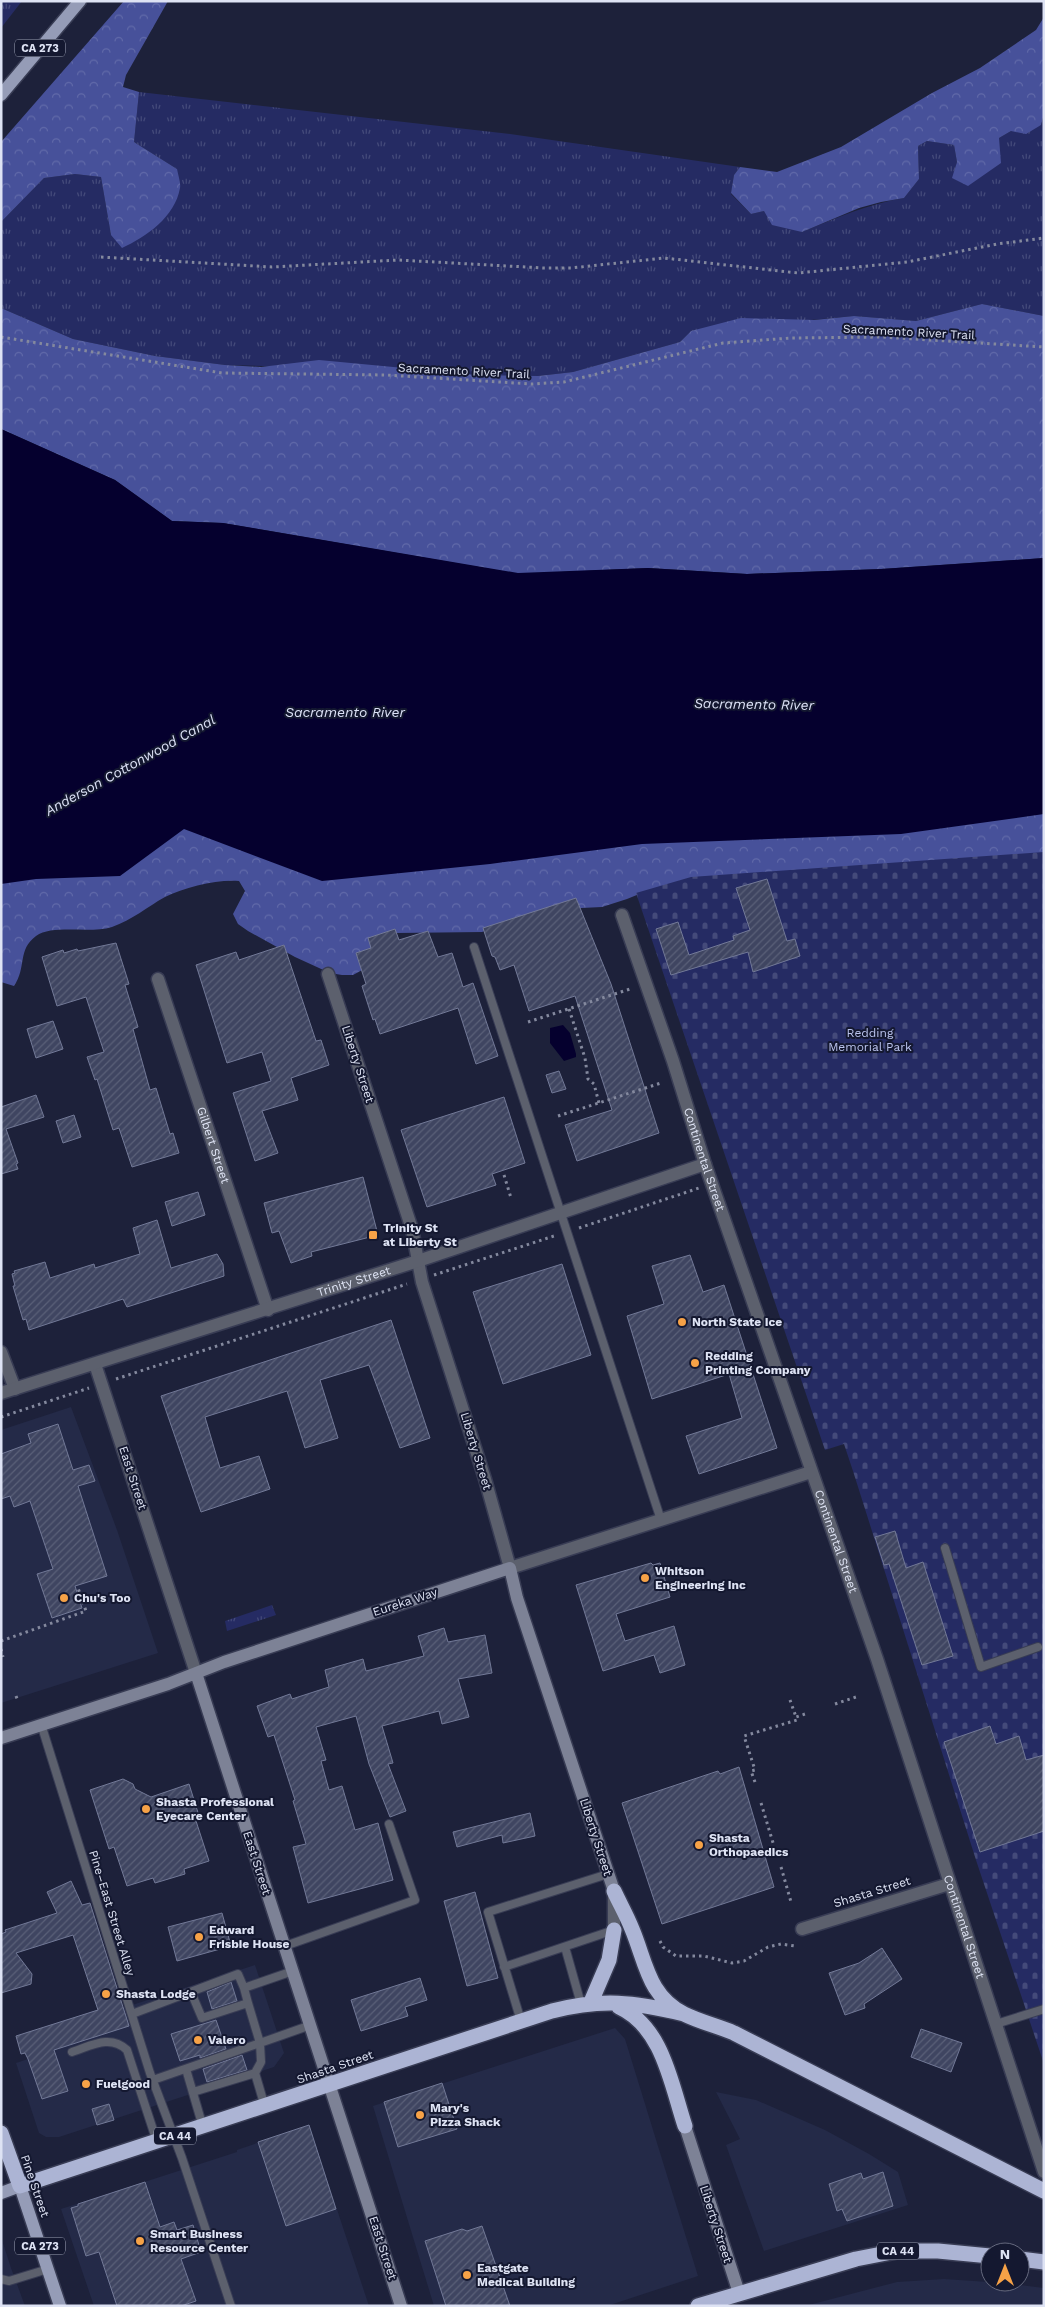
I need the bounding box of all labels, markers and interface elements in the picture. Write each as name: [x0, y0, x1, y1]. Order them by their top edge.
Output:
road number: CA 273: [15, 40, 65, 56]
street label: Sacramento River Trail: [843, 322, 976, 342]
street label: Sacramento River Trail: [398, 361, 531, 381]
water label: Sacramento River: [694, 695, 815, 713]
water label: Sacramento River: [285, 704, 406, 720]
water label: Anderson Cottonwood Canal: [41, 711, 218, 819]
street label: Liberty Street: [339, 1024, 377, 1104]
park label: Redding Memorial Park: [828, 1026, 912, 1054]
street label: Gilbert Street: [194, 1105, 232, 1185]
street label: Continental Street: [681, 1106, 728, 1213]
place label: Trinity St at Liberty St: [383, 1221, 457, 1249]
marker: Trinity St at Liberty St: [367, 1229, 379, 1241]
street label: Trinity Street: [315, 1263, 392, 1300]
place label: North State Ice: [692, 1315, 782, 1329]
marker: North State Ice: [676, 1316, 688, 1328]
place label: Redding Printing Company: [705, 1349, 811, 1377]
marker: Redding Printing Company: [689, 1357, 701, 1369]
street label: Liberty Street: [458, 1410, 494, 1492]
street label: East Street: [116, 1444, 150, 1512]
street label: Continental Street: [812, 1488, 860, 1595]
place label: Whitson Engineering Inc: [655, 1564, 746, 1592]
marker: Whitson Engineering Inc: [639, 1572, 651, 1584]
street label: Eureka Way: [371, 1585, 440, 1619]
place label: Chu's Too: [74, 1591, 131, 1605]
marker: Chu's Too: [58, 1592, 70, 1604]
place label: Shasta Professional Eyecare Center: [156, 1795, 274, 1823]
street label: Liberty Street: [577, 1797, 615, 1877]
marker: Shasta Professional Eyecare Center: [140, 1803, 152, 1815]
street label: East Street: [240, 1829, 274, 1897]
place label: Shasta Orthopaedics: [709, 1831, 789, 1859]
marker: Shasta Orthopaedics: [693, 1839, 705, 1851]
street label: Pine–East Street Alley: [86, 1849, 138, 1978]
street label: Continental Street: [941, 1873, 988, 1980]
street label: Shasta Street: [832, 1874, 912, 1910]
place label: Edward Frisbie House: [209, 1923, 289, 1951]
marker: Edward Frisbie House: [193, 1931, 205, 1943]
place label: Shasta Lodge: [116, 1987, 196, 2001]
marker: Shasta Lodge: [100, 1988, 112, 2000]
place label: Valero: [208, 2033, 246, 2047]
marker: Valero: [192, 2034, 204, 2046]
street label: Shasta Street: [295, 2047, 375, 2087]
place label: Fuelgood: [96, 2077, 150, 2091]
marker: Fuelgood: [80, 2078, 92, 2090]
place label: Mary's Pizza Shack: [430, 2101, 501, 2129]
marker: Mary's Pizza Shack: [414, 2109, 426, 2121]
road number: CA 44: [154, 2128, 196, 2144]
street label: Pine Street: [18, 2153, 52, 2219]
street label: Liberty Street: [697, 2184, 735, 2264]
street label: East Street: [366, 2214, 400, 2282]
place label: Smart Business Resource Center: [150, 2227, 249, 2255]
marker: Smart Business Resource Center: [134, 2235, 146, 2247]
road number: CA 273: [15, 2238, 65, 2254]
road number: CA 44: [877, 2242, 919, 2260]
north arrow: [980, 2242, 1030, 2292]
text: N: [1000, 2246, 1010, 2262]
place label: Eastgate Medical Building: [477, 2261, 575, 2289]
marker: Eastgate Medical Building: [461, 2269, 473, 2281]

